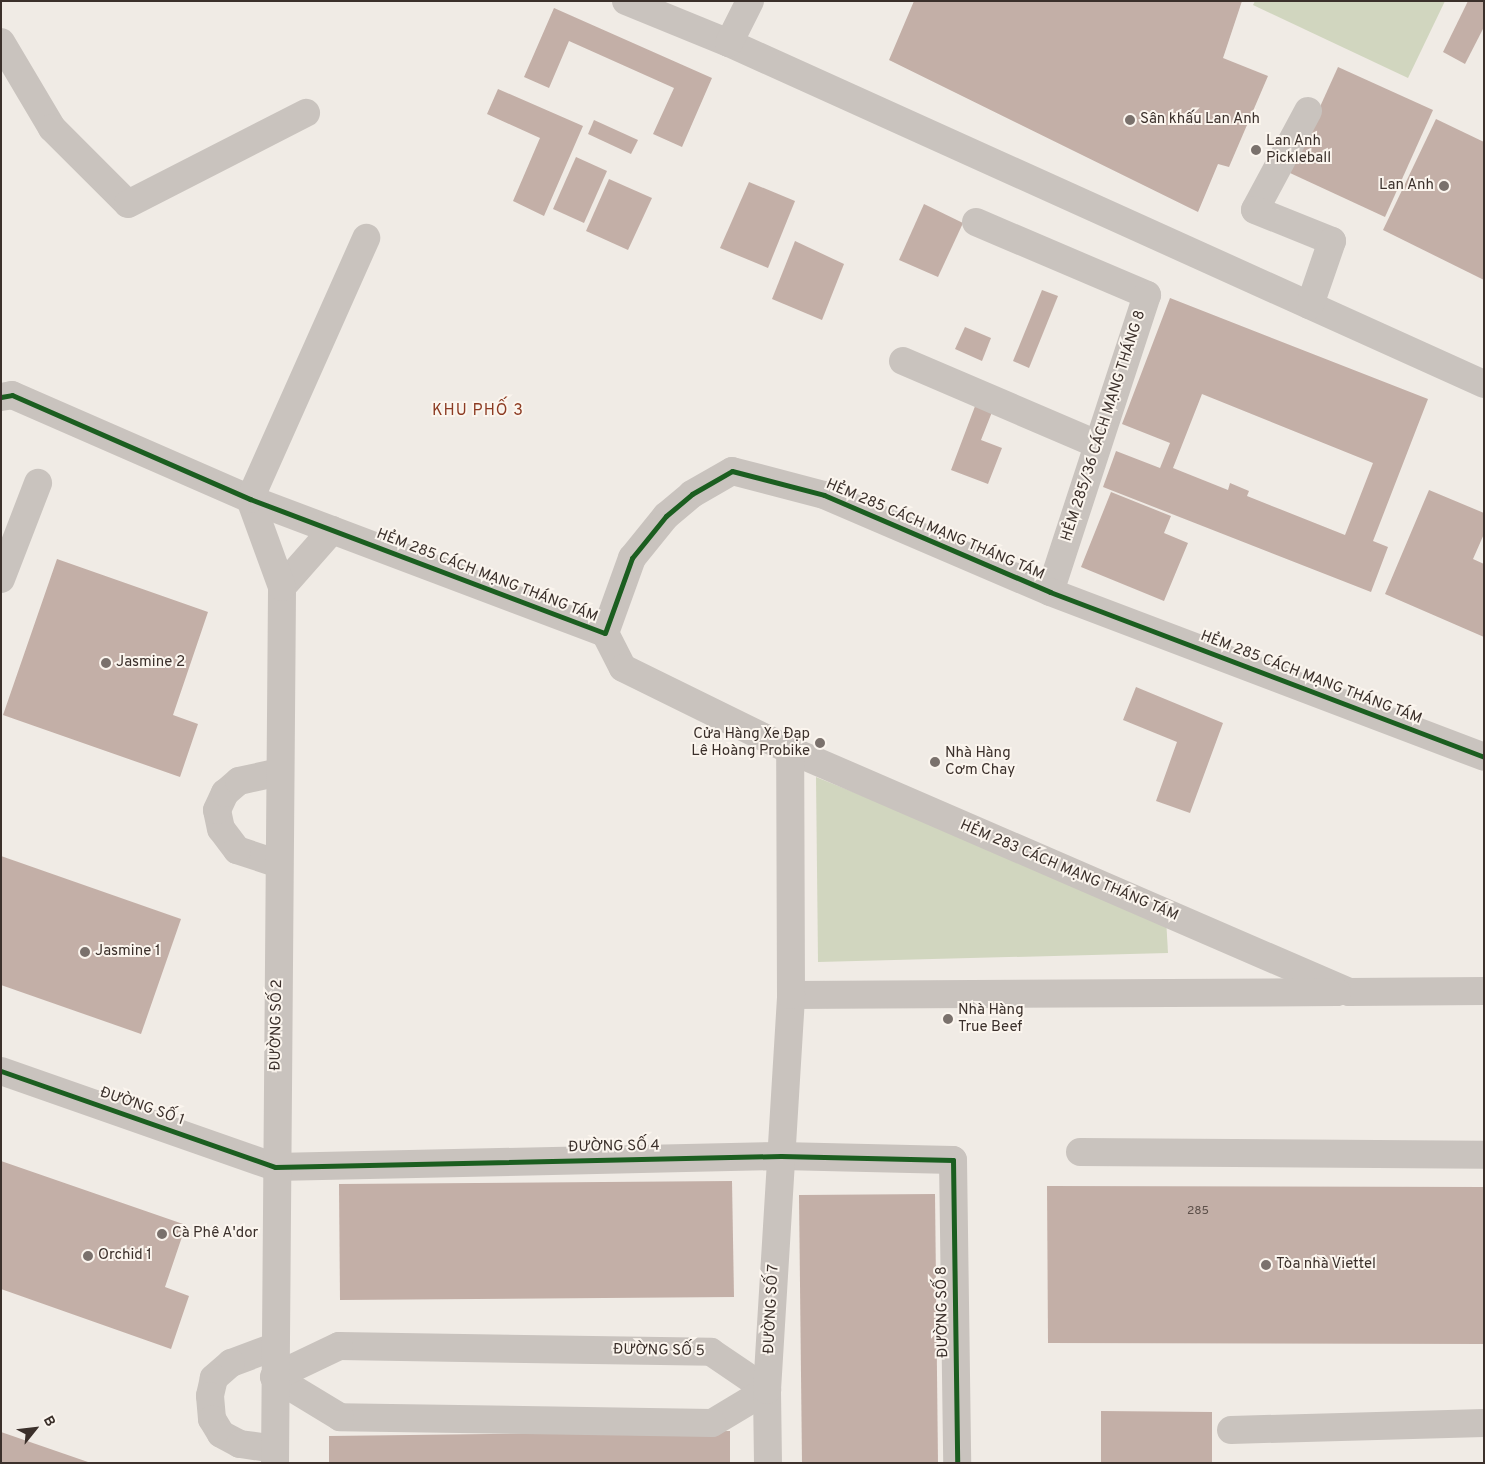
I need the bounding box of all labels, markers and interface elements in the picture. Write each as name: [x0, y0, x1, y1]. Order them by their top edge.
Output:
place label: Sân khấu Lan Anh: [1140, 111, 1261, 129]
marker: Sân khấu Lan Anh: [1124, 114, 1136, 126]
place label: Lan Anh Pickleball: [1266, 132, 1331, 167]
marker: Lan Anh Pickleball: [1250, 144, 1262, 156]
place label: Lan Anh: [1378, 177, 1434, 195]
marker: Lan Anh: [1438, 180, 1450, 192]
street label: HẺM 285/36 CÁCH MẠNG THÁNG 8: [1058, 308, 1150, 544]
district label: KHU PHỐ 3: [431, 401, 525, 421]
street label: HẺM 285 CÁCH MẠNG THÁNG TÁM: [822, 475, 1048, 585]
street label: HẺM 285 CÁCH MẠNG THÁNG TÁM: [373, 525, 601, 627]
street label: HẺM 285 CÁCH MẠNG THÁNG TÁM: [1197, 627, 1425, 729]
place label: Jasmine 2: [116, 654, 185, 672]
marker: Jasmine 2: [100, 657, 112, 669]
place label: Cửa Hàng Xe Đạp Lê Hoàng Probike: [691, 725, 810, 760]
marker: Cửa Hàng Xe Đạp Lê Hoàng Probike: [814, 737, 826, 749]
place label: Nhà Hàng Cơm Chay: [945, 744, 1015, 779]
marker: Nhà Hàng Cơm Chay: [929, 756, 941, 768]
street label: HẺM 283 CÁCH MẠNG THÁNG TÁM: [957, 816, 1181, 926]
place label: Jasmine 1: [95, 943, 160, 961]
marker: Jasmine 1: [79, 946, 91, 958]
street label: ĐƯỜNG SỐ 2: [267, 979, 287, 1071]
place label: Nhà Hàng True Beef: [958, 1001, 1024, 1036]
marker: Nhà Hàng True Beef: [942, 1013, 954, 1025]
street label: ĐƯỜNG SỐ 1: [97, 1084, 187, 1130]
street label: ĐƯỜNG SỐ 4: [568, 1137, 660, 1157]
house number: 285: [1187, 1205, 1209, 1219]
place label: Cà Phê A'dor: [172, 1225, 259, 1243]
marker: Cà Phê A'dor: [156, 1228, 168, 1240]
place label: Orchid 1: [98, 1247, 152, 1265]
marker: Orchid 1: [82, 1250, 94, 1262]
place label: Tòa nhà Viettel: [1276, 1256, 1377, 1274]
marker: Tòa nhà Viettel: [1260, 1259, 1272, 1271]
street label: ĐƯỜNG SỐ 7: [761, 1263, 783, 1355]
street label: ĐƯỜNG SỐ 8: [933, 1266, 953, 1358]
street label: ĐƯỜNG SỐ 5: [613, 1341, 705, 1361]
north arrow: [10, 1404, 60, 1454]
text: B: [39, 1413, 58, 1430]

